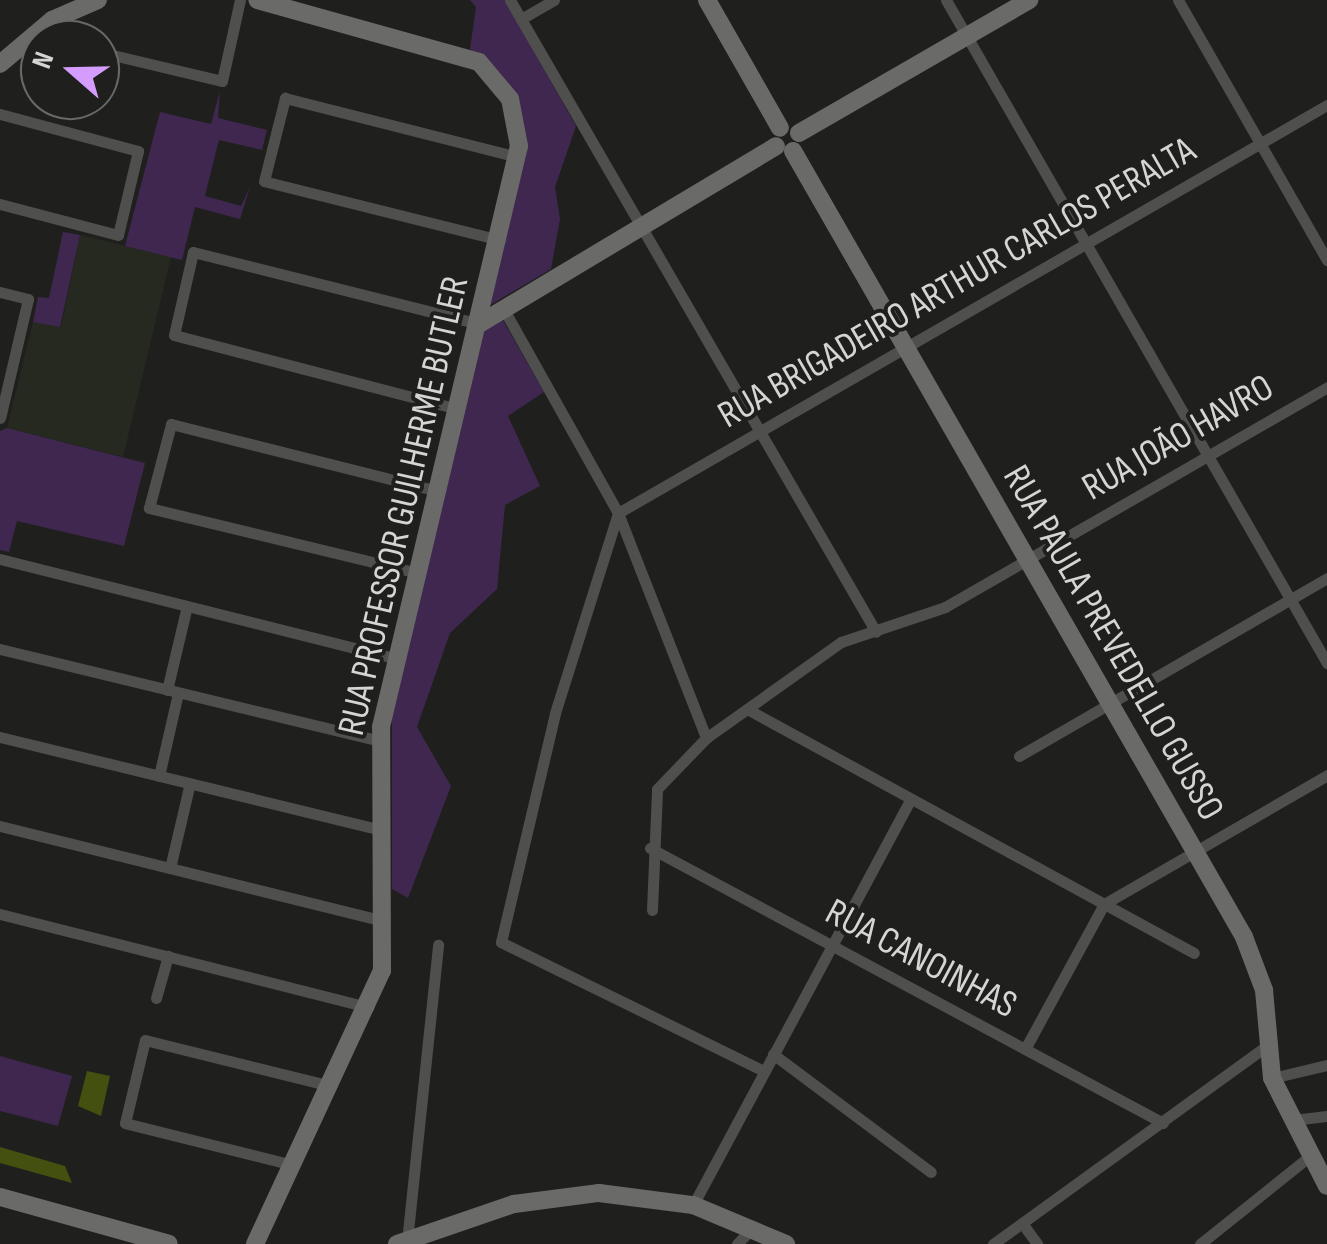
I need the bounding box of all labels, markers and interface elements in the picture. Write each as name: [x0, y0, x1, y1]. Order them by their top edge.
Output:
north arrow: [20, 20, 120, 120]
text: N: [25, 48, 61, 73]
street label: RUA BRIGADEIRO ARTHUR CARLOS PERALTA: [710, 127, 1204, 439]
street label: RUA PROFESSOR GUILHERME BUTLER: [329, 272, 479, 740]
street label: RUA JOÃO HAVRO: [1074, 365, 1282, 511]
street label: RUA PAULA PREVEDELLO GUSSO: [993, 458, 1233, 828]
street label: RUA CANOINHAS: [818, 890, 1024, 1028]

